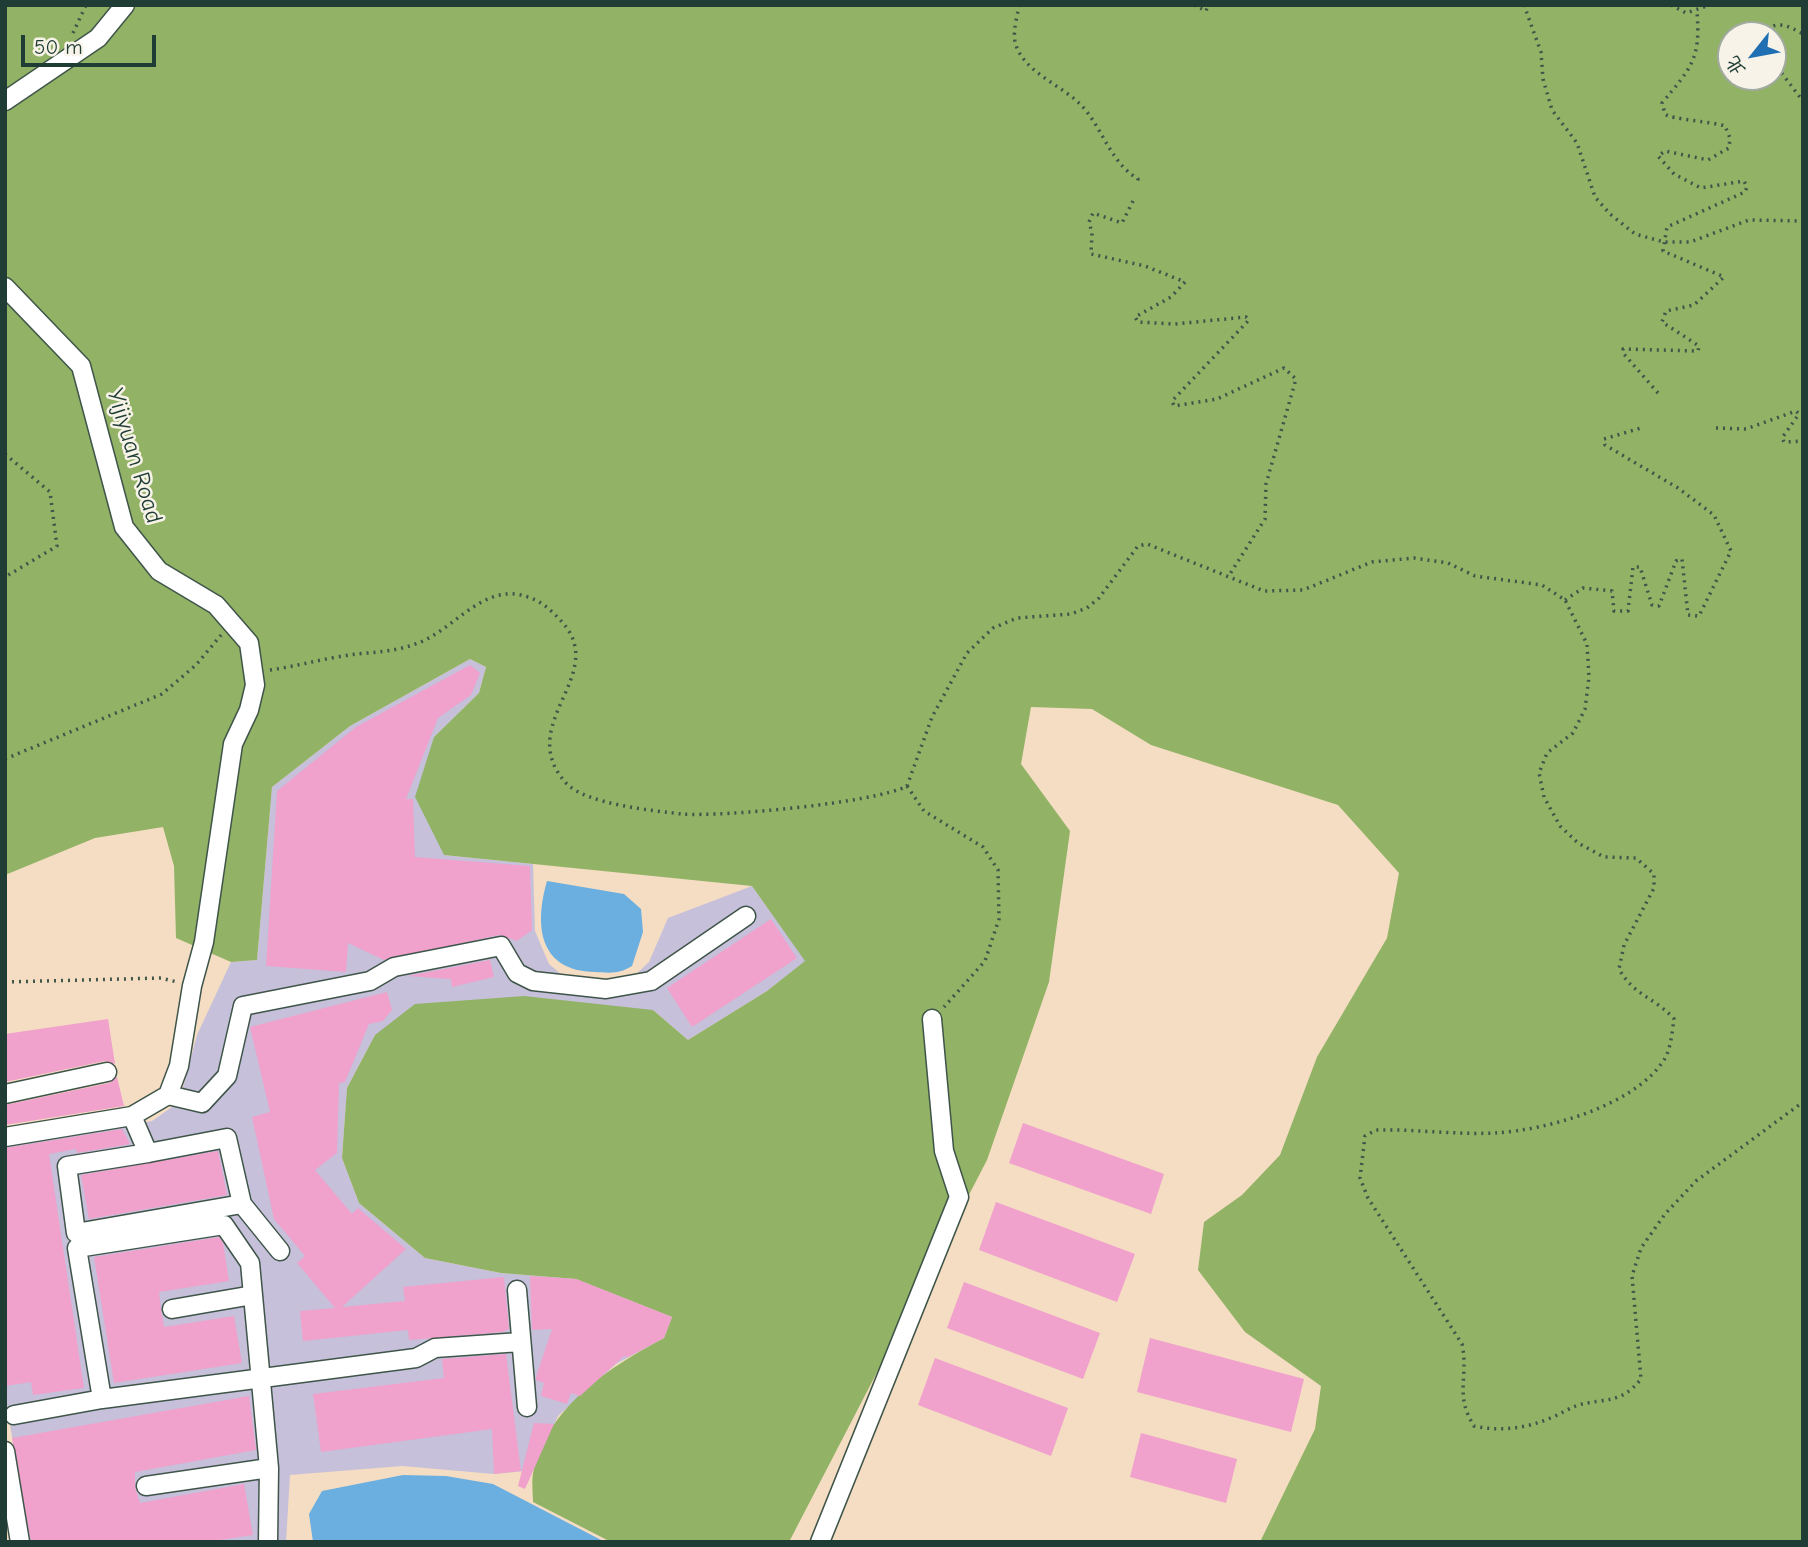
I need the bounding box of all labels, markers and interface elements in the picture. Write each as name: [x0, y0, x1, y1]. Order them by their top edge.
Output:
scale bar: [24, 21, 159, 65]
north arrow: [1717, 21, 1787, 91]
text: 50 m: [34, 35, 83, 59]
text: 北: [1721, 52, 1750, 80]
street label: Yijiyuan Road: [100, 385, 168, 527]

